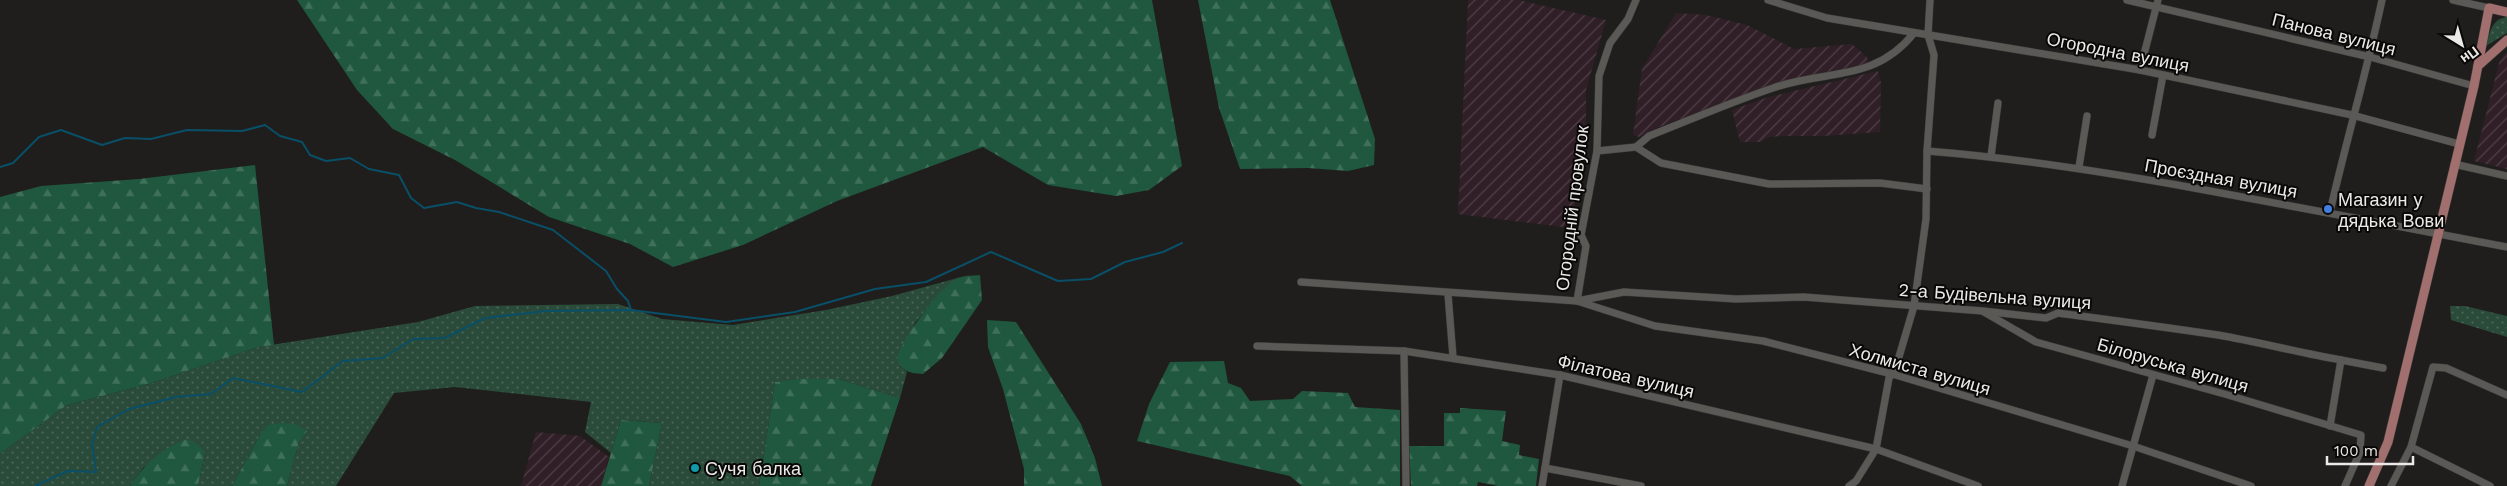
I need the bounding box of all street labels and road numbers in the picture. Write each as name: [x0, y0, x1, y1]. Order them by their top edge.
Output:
street label: Панова вулиця: [2270, 8, 2398, 60]
street label: Огородна вулиця: [2045, 28, 2191, 76]
street label: Огородній провулок: [1551, 124, 1593, 292]
street label: Проєздная вулиця: [2143, 154, 2299, 202]
street label: 2-а Будівельна вулиця: [1898, 279, 2092, 313]
street label: Білоруська вулиця: [2095, 333, 2251, 397]
street label: Холмиста вулиця: [1847, 339, 1993, 399]
street label: Філатова вулиця: [1556, 350, 1696, 402]

